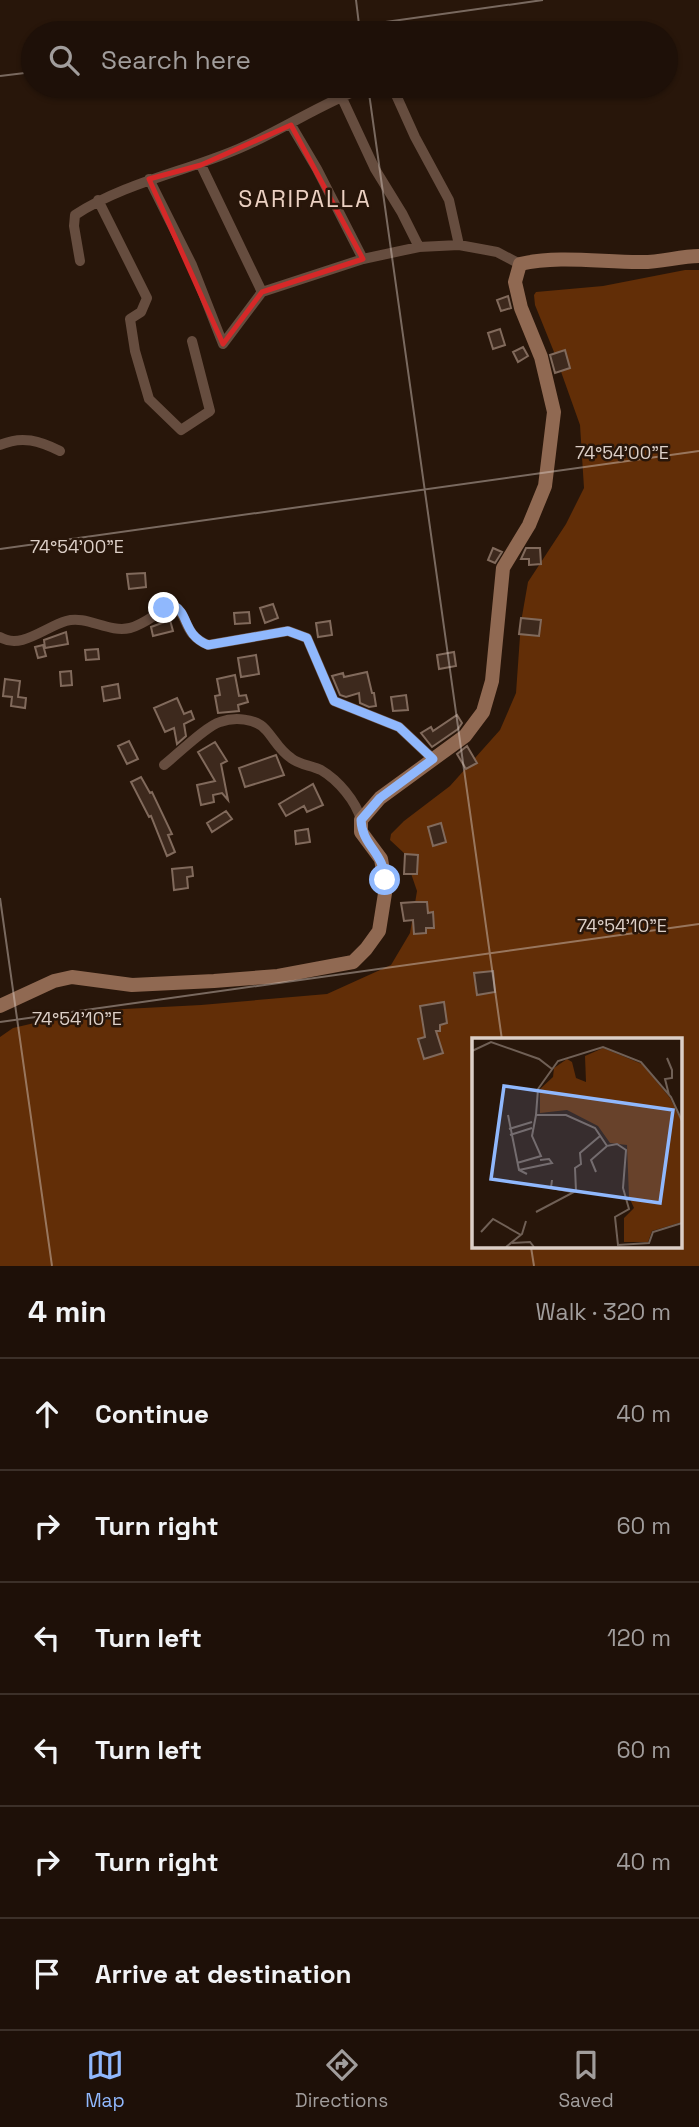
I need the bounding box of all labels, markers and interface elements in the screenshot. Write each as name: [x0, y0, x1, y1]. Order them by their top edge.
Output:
search box: [21, 21, 678, 98]
icon: search: [45, 41, 83, 79]
text: Search here: [101, 43, 251, 77]
district label: SARIPALLA: [238, 184, 372, 214]
text: 74°54'00"E: [575, 441, 669, 464]
text: 74°54'00"E: [30, 535, 124, 558]
route end: [148, 592, 179, 623]
route start: [369, 864, 400, 895]
text: 74°54'10"E: [577, 914, 667, 937]
text: 74°54'10"E: [32, 1007, 122, 1030]
inset map: [472, 1038, 682, 1248]
text: 4 min: [28, 1292, 107, 1331]
text: Walk · 320 m: [536, 1297, 671, 1327]
icon: ahead: [28, 1395, 66, 1433]
text: Continue: [95, 1397, 209, 1431]
text: 40 m: [616, 1399, 671, 1429]
icon: right: [28, 1507, 66, 1545]
text: Turn right: [95, 1509, 219, 1543]
text: 60 m: [616, 1511, 671, 1541]
icon: left: [28, 1619, 66, 1657]
text: Turn left: [95, 1621, 202, 1655]
text: 120 m: [607, 1623, 671, 1653]
icon: left: [28, 1731, 66, 1769]
text: Turn left: [95, 1733, 202, 1767]
text: 60 m: [616, 1735, 671, 1765]
icon: right: [28, 1843, 66, 1881]
text: Turn right: [95, 1845, 219, 1879]
text: 40 m: [616, 1847, 671, 1877]
icon: arrive: [28, 1955, 66, 1993]
text: Arrive at destination: [95, 1957, 352, 1991]
tab: Map: [85, 2046, 125, 2113]
tab: Directions: [295, 2046, 388, 2113]
tab: Saved: [558, 2046, 614, 2113]

